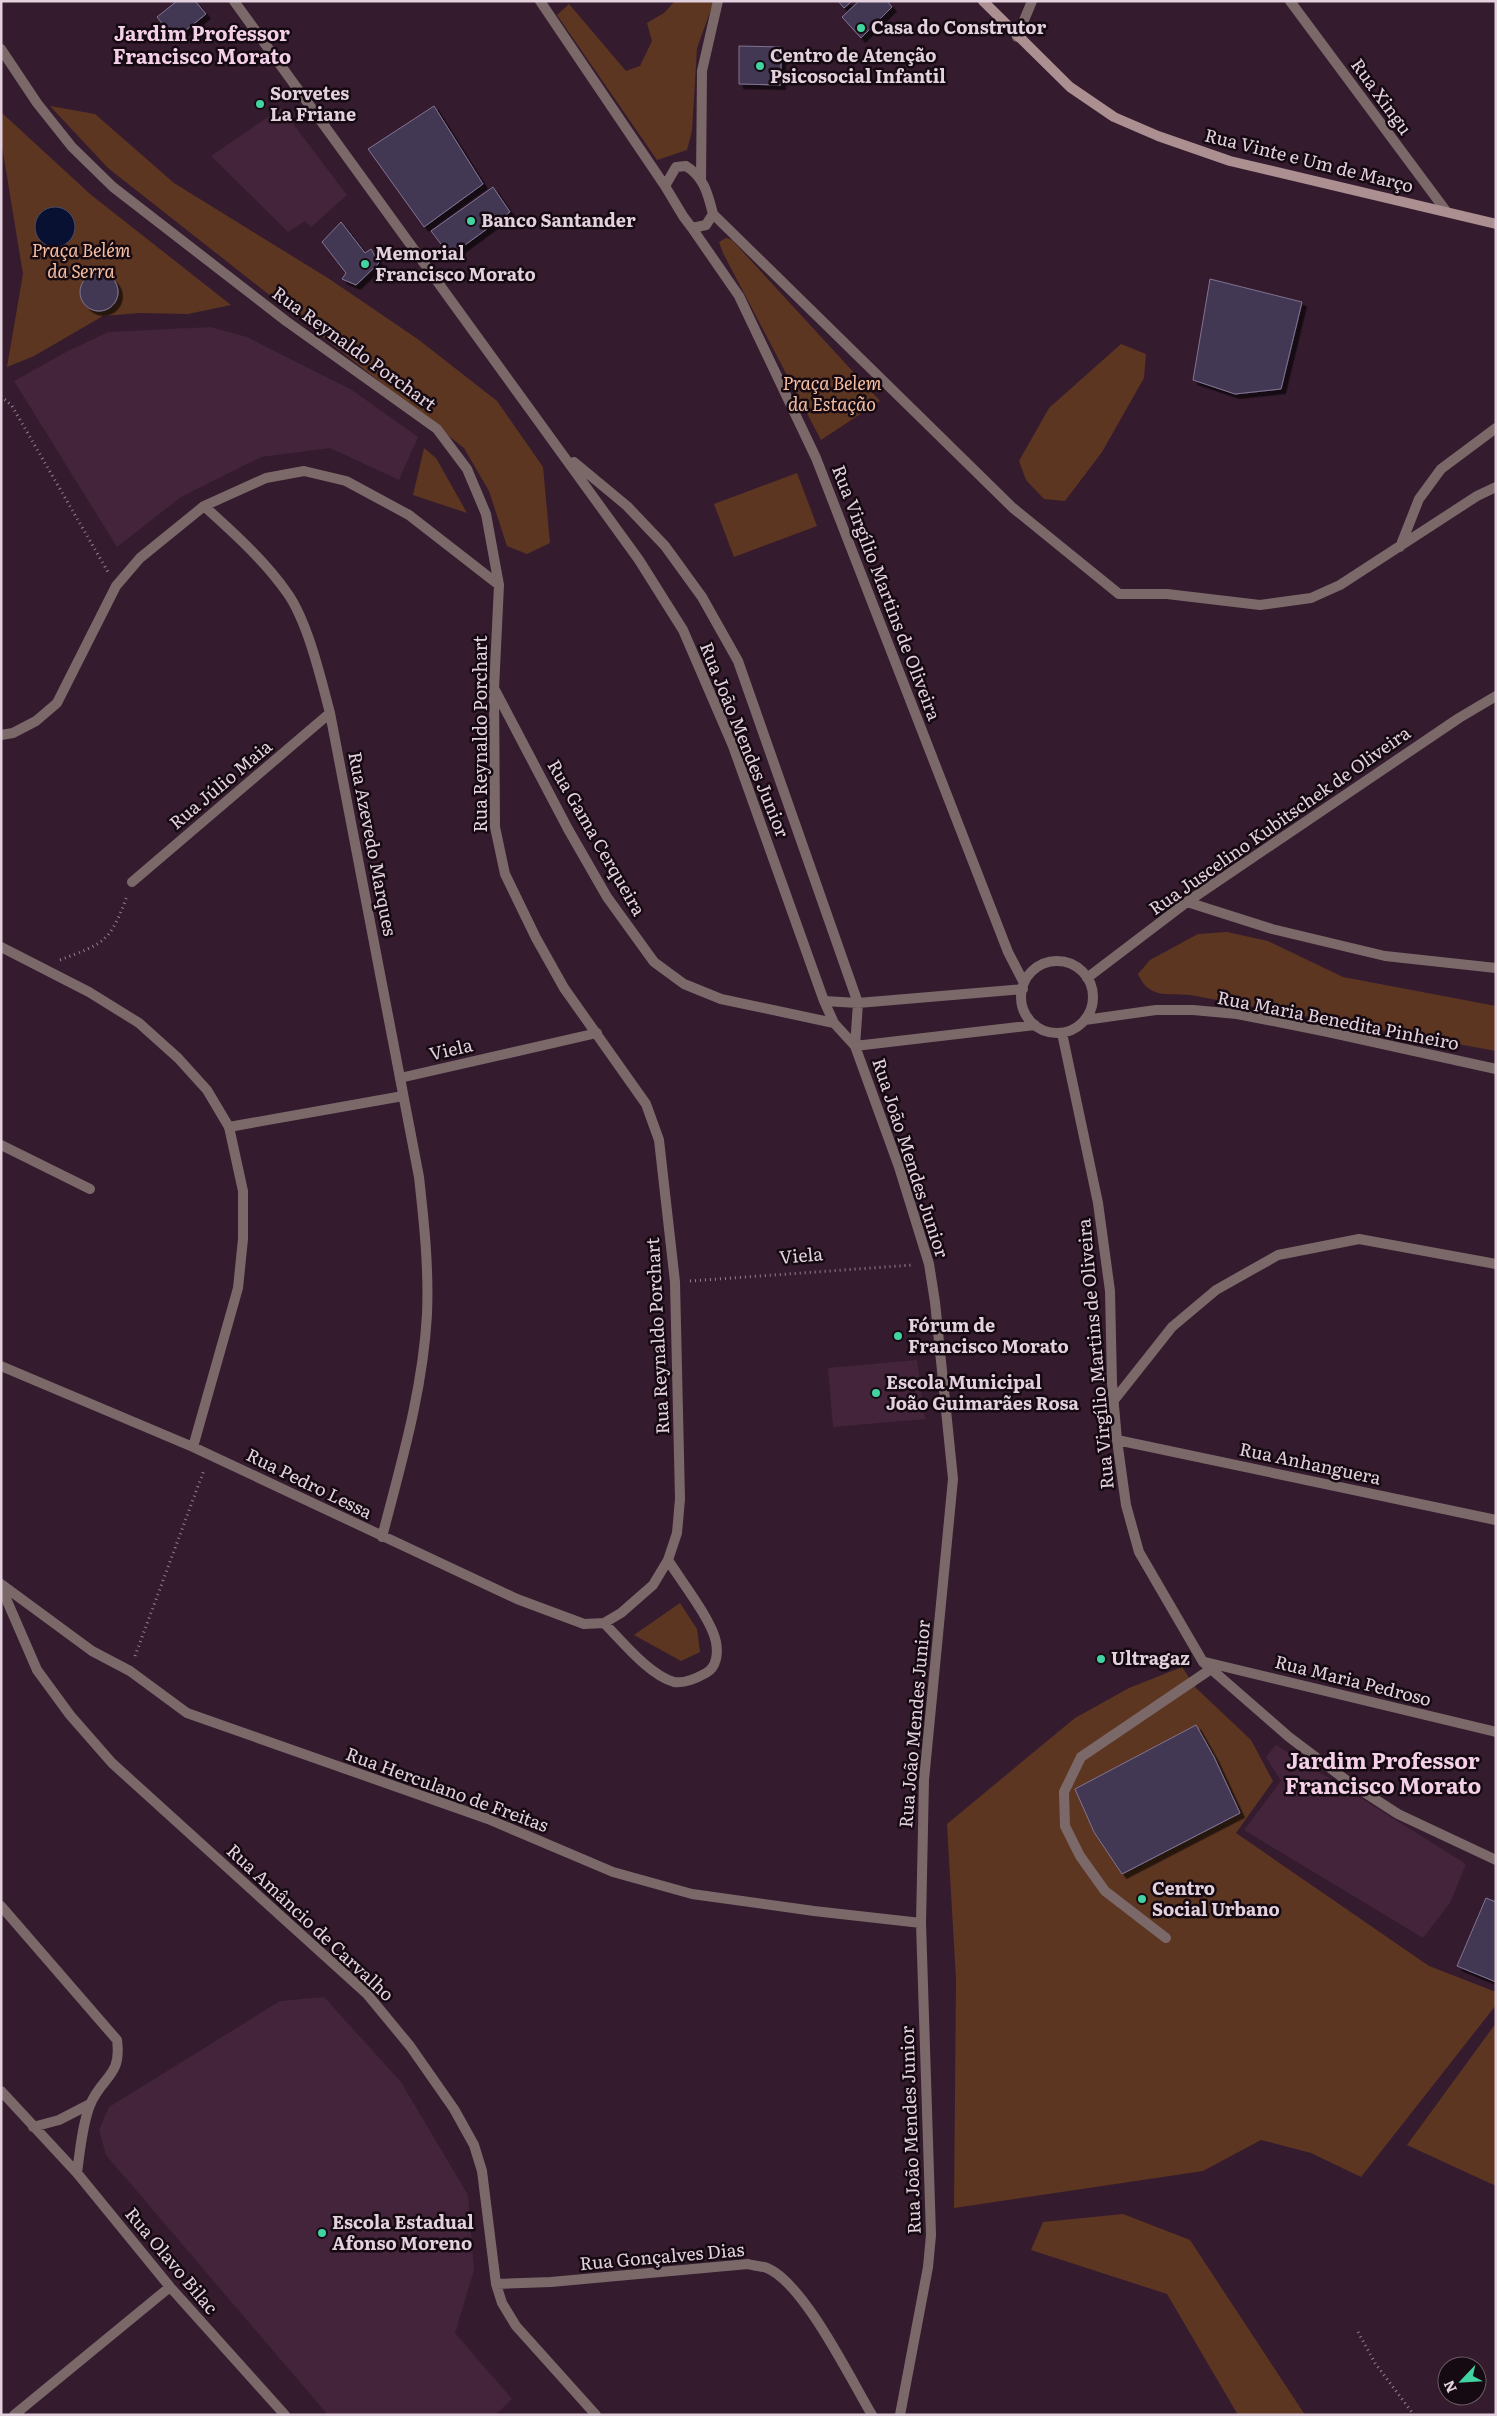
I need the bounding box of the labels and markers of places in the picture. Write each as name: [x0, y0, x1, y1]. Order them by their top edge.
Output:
place label: Casa do Construtor: [871, 13, 1046, 40]
marker: Casa do Construtor: [855, 22, 867, 34]
place label: Centro de Atenção Psicosocial Infantil: [770, 41, 946, 89]
marker: Centro de Atenção Psicosocial Infantil: [754, 60, 766, 72]
place label: Sorvetes La Friane: [270, 79, 356, 127]
marker: Sorvetes La Friane: [254, 98, 266, 110]
place label: Banco Santander: [481, 206, 636, 233]
marker: Banco Santander: [465, 215, 477, 227]
place label: Memorial Francisco Morato: [375, 239, 536, 287]
marker: Memorial Francisco Morato: [359, 258, 371, 270]
place label: Fórum de Francisco Morato: [908, 1311, 1069, 1359]
marker: Fórum de Francisco Morato: [892, 1330, 904, 1342]
place label: Escola Municipal João Guimarães Rosa: [886, 1368, 1080, 1416]
marker: Escola Municipal João Guimarães Rosa: [870, 1387, 882, 1399]
place label: Ultragaz: [1111, 1644, 1190, 1671]
marker: Ultragaz: [1095, 1653, 1107, 1665]
place label: Centro Social Urbano: [1152, 1874, 1280, 1922]
marker: Centro Social Urbano: [1136, 1893, 1148, 1905]
place label: Escola Estadual Afonso Moreno: [332, 2208, 474, 2256]
marker: Escola Estadual Afonso Moreno: [316, 2227, 328, 2239]

